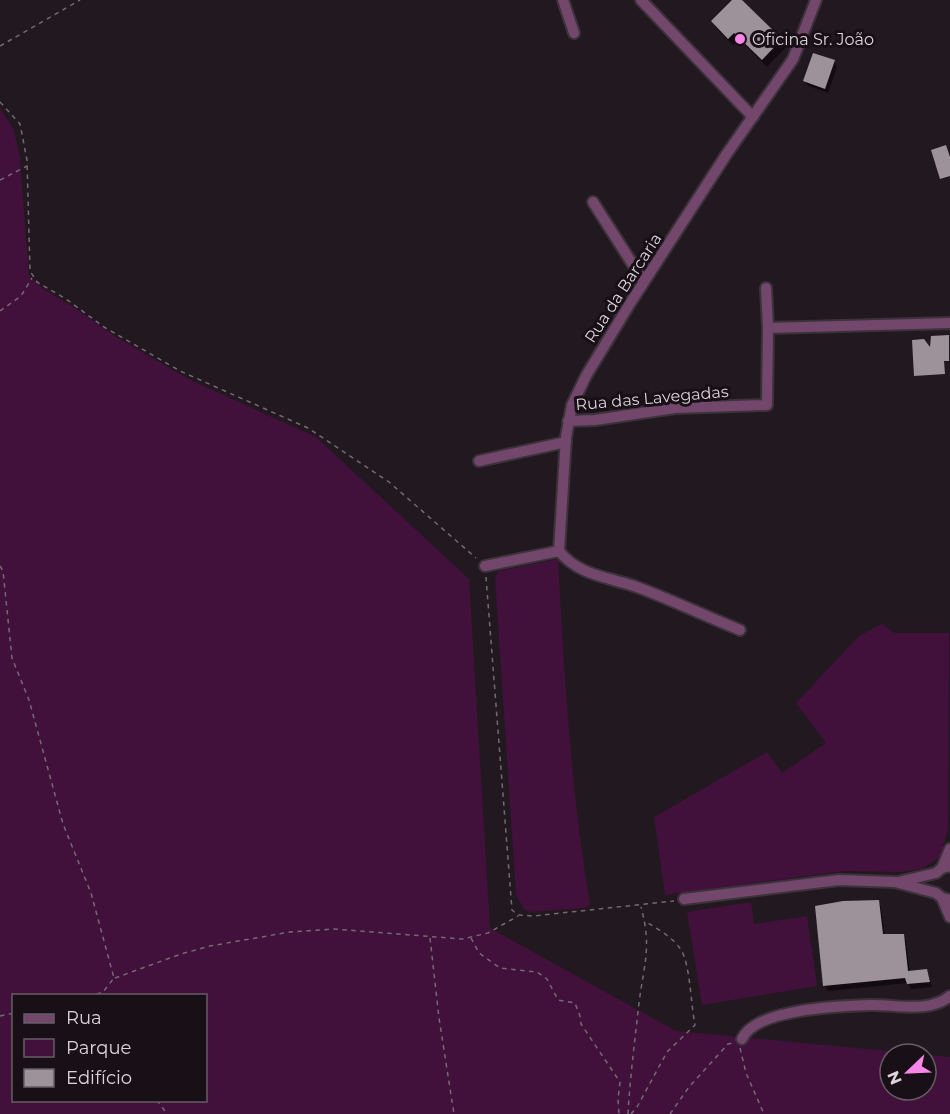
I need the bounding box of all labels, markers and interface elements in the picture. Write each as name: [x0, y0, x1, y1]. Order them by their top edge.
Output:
place label: Oficina Sr. João: [752, 30, 874, 49]
marker: Oficina Sr. João: [733, 32, 747, 46]
street label: Rua da Barcaria: [581, 230, 665, 346]
street label: Rua das Lavegadas: [575, 382, 729, 414]
legend: [12, 994, 207, 1102]
text: Rua: [66, 1007, 102, 1029]
text: Parque: [66, 1037, 132, 1059]
north arrow: [878, 1042, 938, 1102]
text: Edifício: [66, 1067, 132, 1089]
text: N: [883, 1068, 906, 1087]

